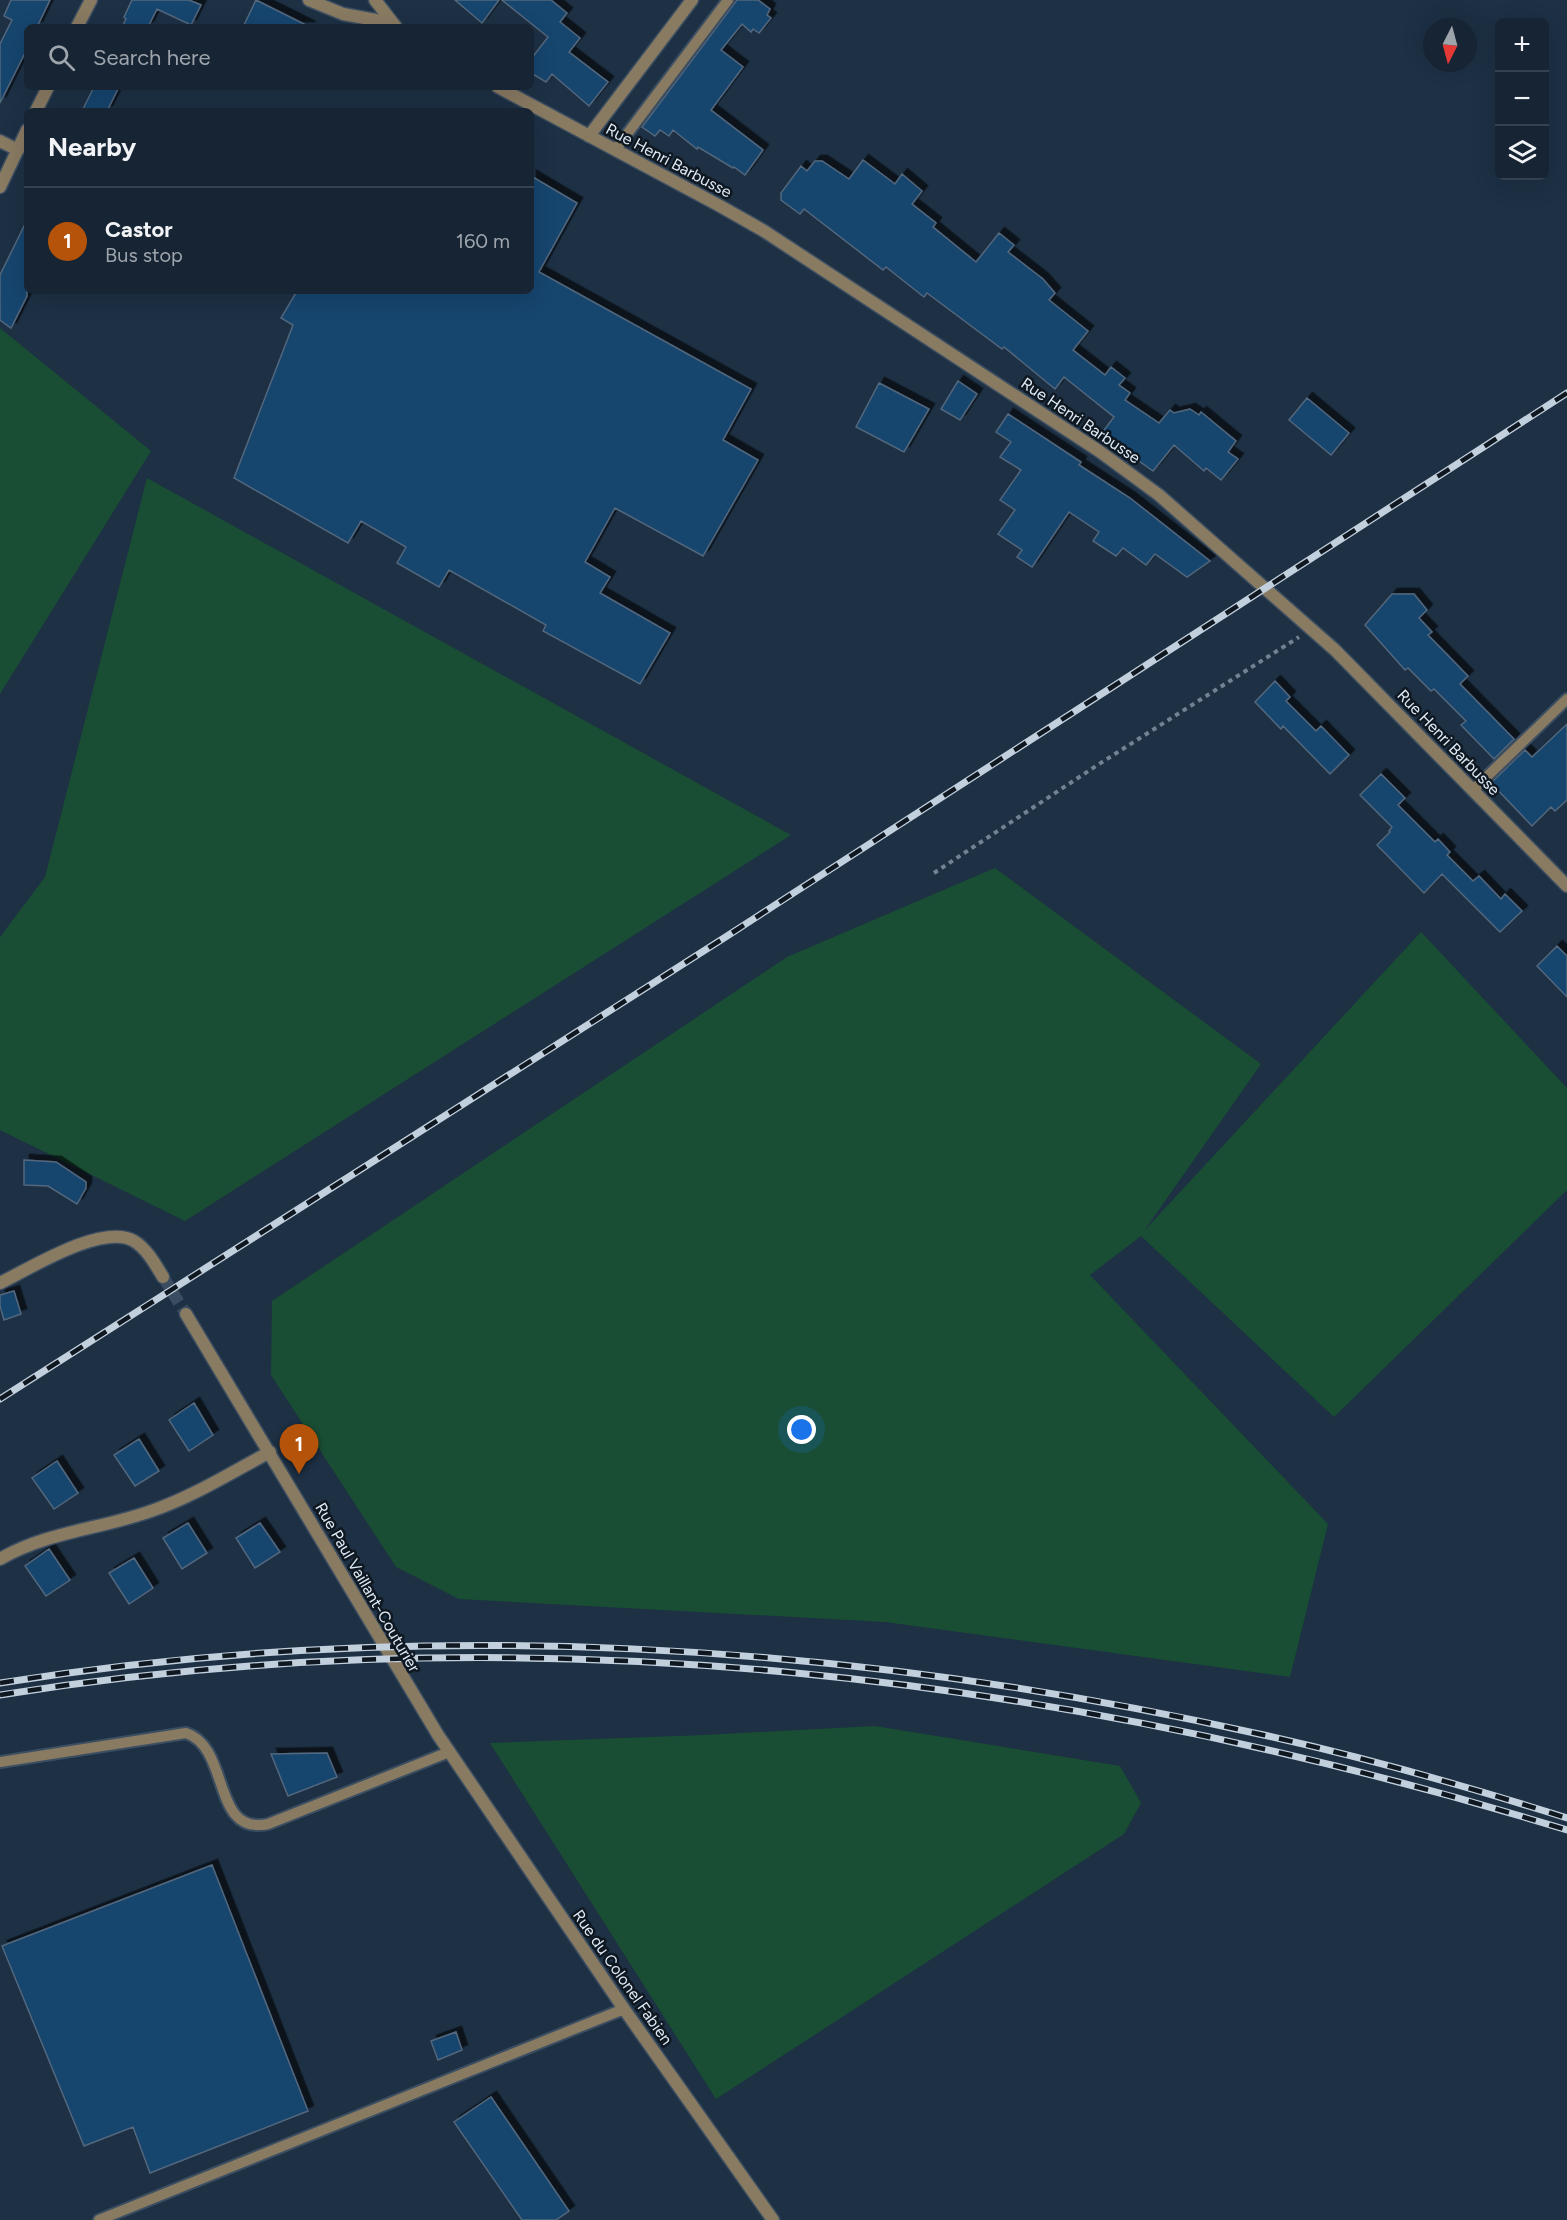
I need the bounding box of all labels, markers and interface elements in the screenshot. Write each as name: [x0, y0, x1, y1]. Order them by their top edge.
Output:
north arrow: [1423, 18, 1477, 72]
map controls: [1495, 18, 1549, 180]
button: +: [1495, 18, 1549, 72]
search box: [24, 24, 534, 90]
icon: search: [45, 41, 78, 74]
text: Search here: [93, 44, 211, 71]
button: −: [1495, 72, 1549, 126]
street label: Rue Henri Barbusse: [603, 119, 735, 202]
button: layers: [1495, 126, 1549, 180]
text: Nearby: [48, 131, 136, 163]
text: Castor: [105, 216, 173, 243]
text: 1: [63, 229, 72, 253]
text: 160 m: [456, 229, 510, 253]
text: Bus stop: [105, 243, 183, 267]
street label: Rue Henri Barbusse: [1018, 373, 1144, 467]
street label: Rue Henri Barbusse: [1393, 686, 1504, 799]
your location: [787, 1415, 816, 1444]
pin: 1: [280, 1424, 318, 1474]
street label: Rue Paul Vaillant-Couturier: [311, 1499, 424, 1676]
street label: Rue du Colonel Fabien: [569, 1906, 676, 2048]

